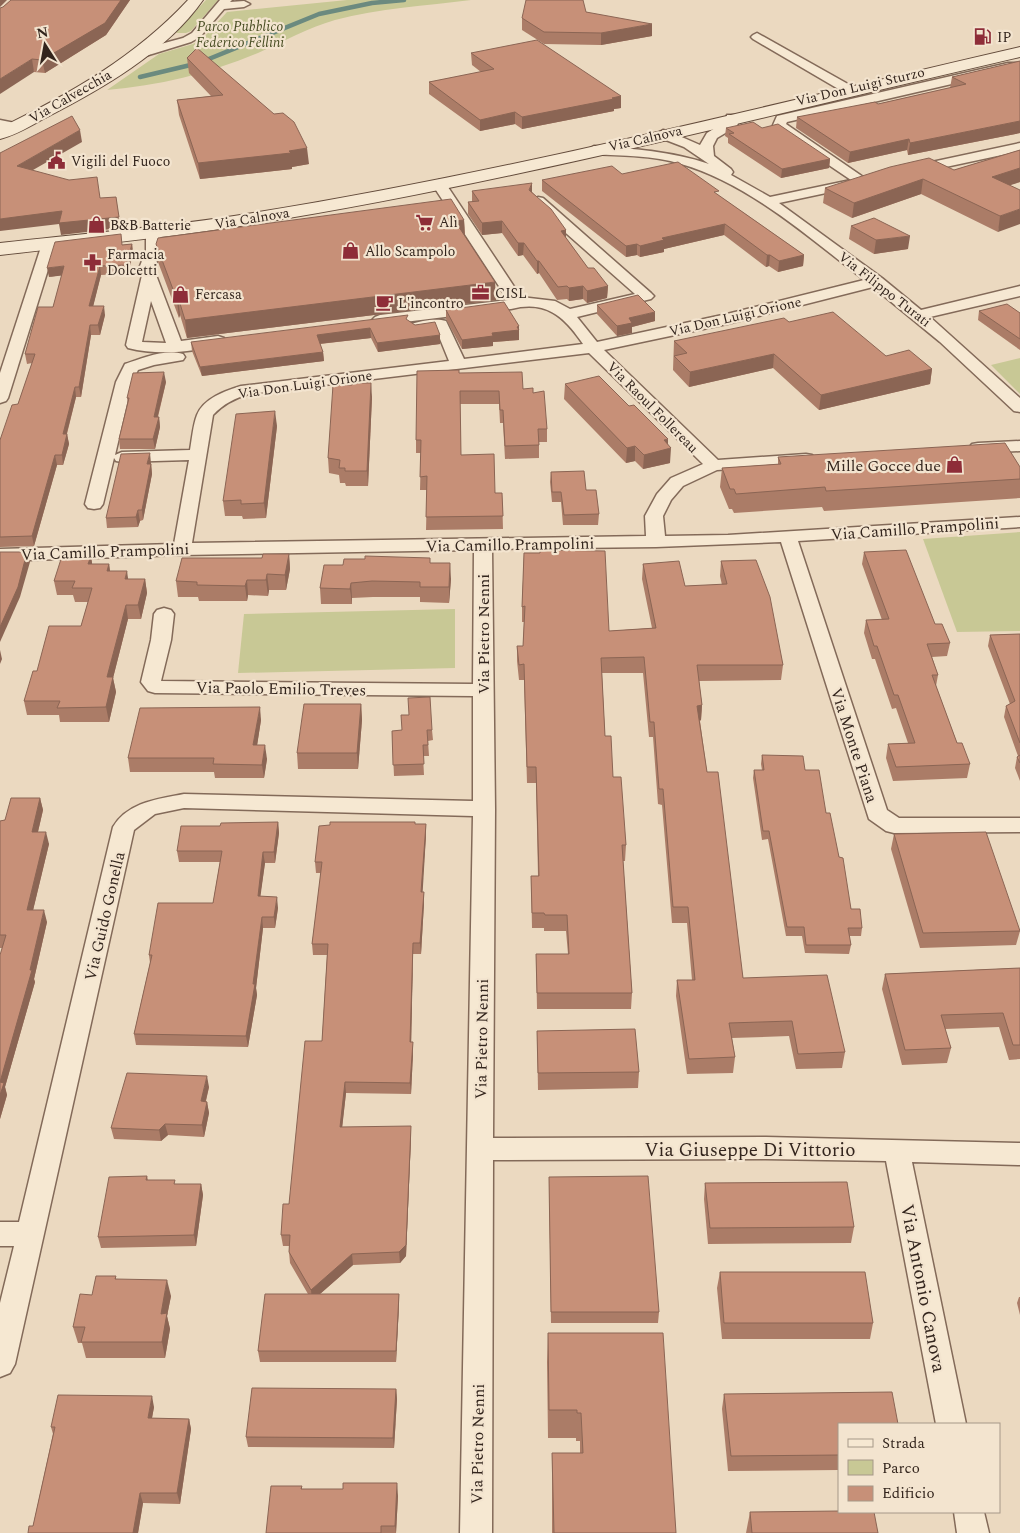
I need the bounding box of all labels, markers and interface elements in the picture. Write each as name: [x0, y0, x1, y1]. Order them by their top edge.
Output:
park label: Parco Pubblico Federico Fellini: [196, 16, 284, 53]
north arrow: [20, 20, 70, 70]
text: N: [35, 21, 50, 44]
fuel station icon: IP: [973, 27, 993, 47]
place label: IP: [997, 27, 1011, 48]
street label: Via Don Luigi Sturzo: [794, 61, 927, 112]
street label: Via Calvecchia: [25, 64, 116, 129]
street label: Via Calnova: [606, 120, 684, 157]
public building icon: Vigili del Fuoco: [47, 151, 67, 171]
place label: Vigili del Fuoco: [71, 151, 170, 172]
street label: Via Calnova: [213, 202, 291, 235]
supermarket icon: Alì: [415, 212, 435, 232]
place label: Alì: [439, 212, 458, 233]
shop icon: B&B Batterie: [86, 215, 106, 235]
place label: B&B Batterie: [110, 215, 191, 236]
shop icon: Allo Scampolo: [341, 241, 361, 261]
place label: Allo Scampolo: [365, 241, 455, 262]
place label: Farmacia Dolcetti: [107, 244, 165, 281]
street label: Via Filippo Turati: [834, 246, 935, 332]
pharmacy icon: Farmacia Dolcetti: [83, 252, 103, 272]
office icon: CISL: [471, 283, 491, 303]
place label: CISL: [495, 283, 527, 304]
shop icon: Fercasa: [171, 284, 191, 304]
place label: Fercasa: [195, 284, 242, 305]
street label: Via Don Luigi Orione: [667, 291, 804, 342]
cafe icon: L'incontro: [374, 293, 394, 313]
place label: L'incontro: [398, 293, 464, 314]
street label: Via Raoul Follereau: [602, 357, 703, 458]
street label: Via Don Luigi Orione: [237, 365, 374, 404]
place label: Mille Gocce due: [826, 454, 941, 478]
shop icon: Mille Gocce due: [945, 455, 965, 475]
street label: Via Camillo Prampolini: [830, 511, 1000, 547]
street label: Via Camillo Prampolini: [425, 532, 595, 558]
street label: Via Camillo Prampolini: [20, 537, 190, 567]
street label: Via Pietro Nenni: [472, 574, 496, 694]
street label: Via Paolo Emilio Treves: [195, 676, 366, 702]
street label: Via Monte Piana: [824, 685, 884, 806]
street label: Via Guido Gonella: [78, 849, 132, 983]
street label: Via Pietro Nenni: [469, 979, 495, 1099]
street label: Via Giuseppe Di Vittorio: [644, 1136, 856, 1165]
street label: Via Antonio Canova: [892, 1202, 953, 1376]
street label: Via Pietro Nenni: [465, 1384, 491, 1504]
legend: [838, 1423, 1000, 1513]
text: Strada: [882, 1432, 925, 1455]
text: Parco: [882, 1457, 920, 1480]
text: Edificio: [882, 1482, 935, 1505]

